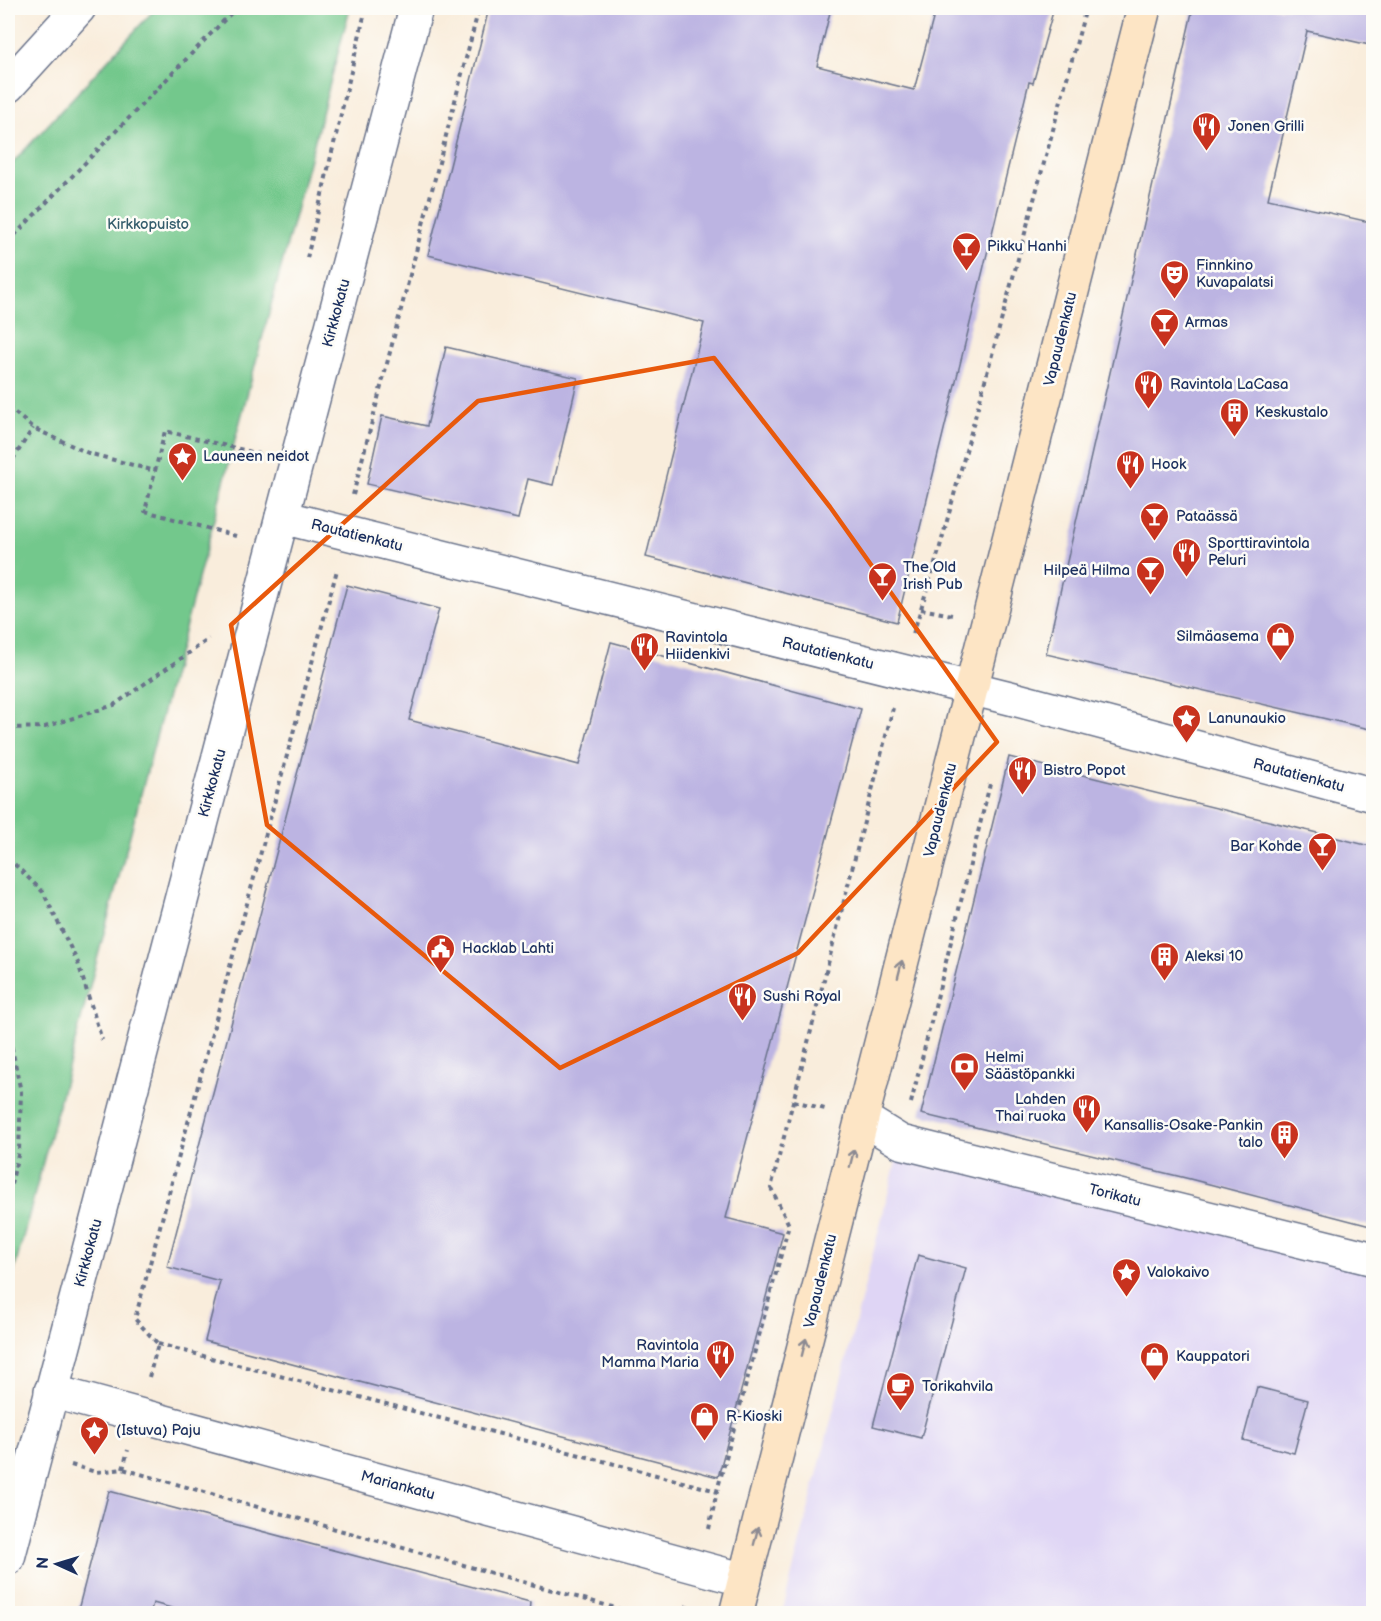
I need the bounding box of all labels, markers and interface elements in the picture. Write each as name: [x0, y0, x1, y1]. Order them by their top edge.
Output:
restaurant icon: Jonen Grilli: [1191, 110, 1223, 152]
place label: Jonen Grilli: [1228, 117, 1304, 136]
park label: Kirkkopuisto: [107, 215, 189, 234]
bar icon: Pikku Hanhi: [950, 230, 982, 272]
place label: Pikku Hanhi: [987, 237, 1067, 256]
place label: Finnkino Kuvapalatsi: [1196, 256, 1274, 292]
theatre icon: Finnkino Kuvapalatsi: [1159, 258, 1191, 300]
street label: Kirkkokatu: [318, 277, 355, 349]
street label: Vapaudenkatu: [1040, 290, 1081, 388]
bar icon: Armas: [1148, 306, 1180, 348]
place label: Armas: [1185, 313, 1228, 332]
restaurant icon: Ravintola LaCasa: [1133, 368, 1165, 410]
place label: Ravintola LaCasa: [1170, 375, 1289, 394]
building icon: Keskustalo: [1218, 396, 1250, 438]
place label: Keskustalo: [1255, 403, 1328, 422]
place icon: Launeen neidot: [166, 440, 198, 482]
place label: Launeen neidot: [203, 447, 310, 466]
restaurant icon: Hook: [1114, 448, 1146, 490]
place label: Hook: [1151, 455, 1187, 474]
bar icon: Pataässä: [1139, 500, 1171, 542]
place label: Pataässä: [1176, 507, 1238, 526]
street label: Rautatienkatu: [309, 515, 405, 556]
place label: Sporttiravintola Peluri: [1208, 534, 1310, 570]
restaurant icon: Sporttiravintola Peluri: [1171, 536, 1203, 578]
bar icon: Hilpeä Hilma: [1135, 554, 1167, 596]
place label: The Old Irish Pub: [903, 558, 963, 594]
bar icon: The Old Irish Pub: [866, 560, 898, 602]
place label: Hilpeä Hilma: [1043, 561, 1130, 580]
shop icon: Silmäasema: [1264, 620, 1296, 662]
place label: Silmäasema: [1176, 627, 1259, 646]
place label: Ravintola Hiidenkivi: [665, 628, 730, 664]
restaurant icon: Ravintola Hiidenkivi: [628, 630, 660, 672]
street label: Rautatienkatu: [780, 633, 876, 674]
place icon: Lanunaukio: [1171, 702, 1203, 744]
place label: Lanunaukio: [1208, 709, 1286, 728]
street label: Kirkkokatu: [194, 747, 231, 819]
restaurant icon: Bistro Popot: [1006, 754, 1038, 796]
street label: Rautatienkatu: [1251, 754, 1347, 797]
street label: Vapaudenkatu: [920, 761, 961, 859]
place label: Bistro Popot: [1043, 761, 1126, 780]
bar icon: Bar Kohde: [1307, 830, 1339, 872]
place label: Bar Kohde: [1230, 837, 1302, 856]
public building icon: Hacklab Lahti: [425, 932, 457, 974]
place label: Hacklab Lahti: [462, 939, 554, 958]
building icon: Aleksi 10: [1148, 940, 1180, 982]
place label: Aleksi 10: [1185, 947, 1243, 966]
one-way arrow: [894, 960, 906, 979]
restaurant icon: Sushi Royal: [726, 980, 758, 1022]
place label: Sushi Royal: [763, 987, 841, 1006]
place label: Helmi Säästöpankki: [985, 1048, 1075, 1084]
bank icon: Helmi Säästöpankki: [948, 1050, 980, 1092]
place label: Lahden Thai ruoka: [995, 1090, 1066, 1126]
restaurant icon: Lahden Thai ruoka: [1071, 1092, 1103, 1134]
place label: Kansallis-Osake-Pankin talo: [1104, 1116, 1263, 1152]
building icon: Kansallis-Osake-Pankin talo: [1268, 1118, 1300, 1160]
one-way arrow: [846, 1149, 858, 1168]
street label: Torikatu: [1087, 1180, 1143, 1211]
street label: Kirkkokatu: [70, 1217, 107, 1289]
street label: Vapaudenkatu: [800, 1232, 841, 1330]
place icon: Valokaivo: [1110, 1256, 1142, 1298]
place label: Valokaivo: [1147, 1263, 1209, 1282]
place label: Ravintola Mamma Maria: [601, 1336, 699, 1372]
restaurant icon: Ravintola Mamma Maria: [704, 1338, 736, 1380]
one-way arrow: [798, 1338, 810, 1357]
shop icon: Kauppatori: [1139, 1340, 1171, 1382]
place label: Kauppatori: [1176, 1347, 1250, 1366]
cafe icon: Torikahvila: [885, 1370, 917, 1412]
place label: Torikahvila: [922, 1377, 993, 1396]
shop icon: R-Kioski: [689, 1400, 721, 1442]
place label: R-Kioski: [726, 1407, 782, 1426]
place icon: (Istuva) Paju: [79, 1414, 111, 1456]
place label: (Istuva) Paju: [116, 1421, 201, 1440]
street label: Mariankatu: [359, 1466, 437, 1504]
one-way arrow: [750, 1527, 762, 1546]
north arrow: [27, 1534, 87, 1594]
text: N: [34, 1556, 53, 1570]

